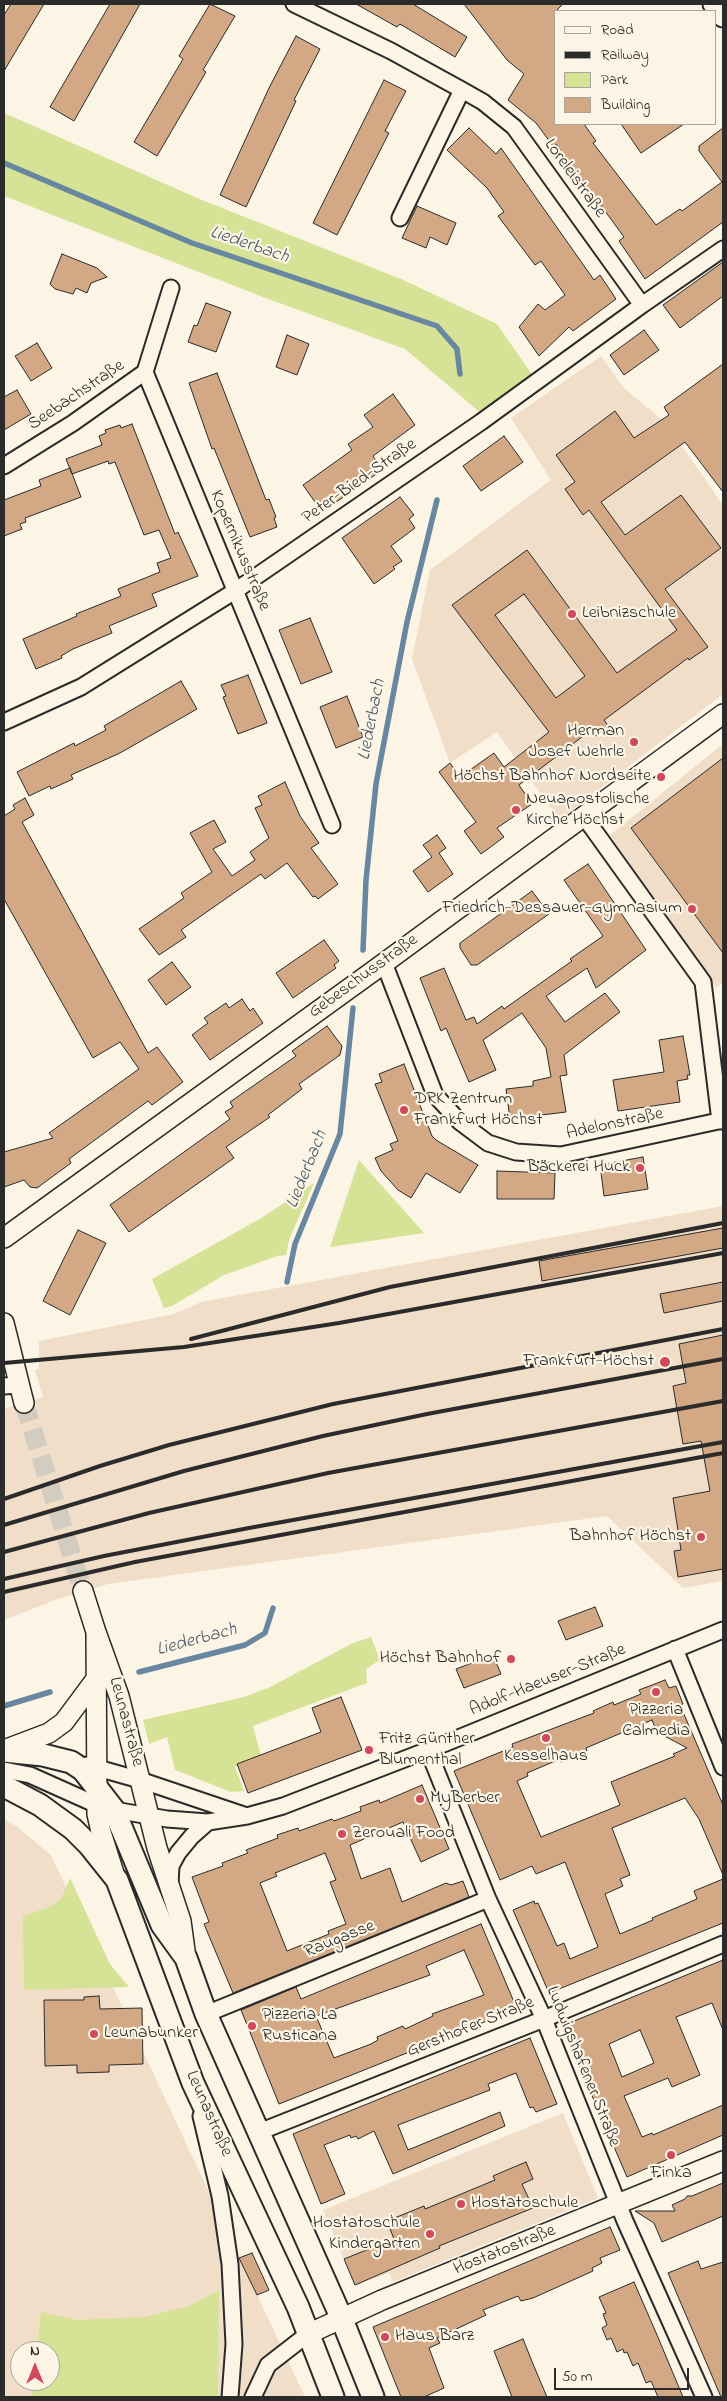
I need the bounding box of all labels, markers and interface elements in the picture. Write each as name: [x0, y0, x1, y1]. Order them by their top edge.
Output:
legend: [554, 10, 717, 125]
text: Road: [601, 19, 634, 41]
text: Railway: [601, 44, 649, 66]
text: Park: [601, 69, 628, 91]
text: Building: [601, 94, 650, 116]
street label: Loreleistraße: [538, 135, 610, 223]
water label: Liederbach: [207, 222, 291, 270]
street label: Seebachstraße: [25, 356, 129, 436]
street label: Peter-Bied-Straße: [299, 435, 421, 529]
street label: Kopernikusstraße: [204, 487, 274, 615]
place label: Leibnizschule: [582, 603, 676, 625]
marker: Leibnizschule: [566, 608, 578, 620]
water label: Liederbach: [354, 678, 392, 762]
place label: Herman Josef Wehrle: [529, 721, 624, 764]
marker: Herman Josef Wehrle: [628, 736, 640, 748]
place label: Höchst Bahnhof Nordseite: [453, 766, 651, 788]
marker: Höchst Bahnhof Nordseite: [655, 771, 667, 783]
place label: Neuapostolische Kirche Höchst: [526, 789, 649, 832]
marker: Neuapostolische Kirche Höchst: [510, 804, 522, 816]
place label: Friedrich-Dessauer-Gymnasium: [442, 898, 682, 920]
marker: Friedrich-Dessauer-Gymnasium: [686, 903, 698, 915]
street label: Gebeschusstraße: [305, 930, 423, 1024]
place label: DRK Zentrum Frankfurt Höchst: [414, 1089, 543, 1132]
marker: DRK Zentrum Frankfurt Höchst: [398, 1104, 410, 1116]
street label: Adelonstraße: [565, 1104, 665, 1146]
water label: Liederbach: [282, 1128, 334, 1212]
place label: Bäckerei Huck: [527, 1157, 630, 1179]
marker: Bäckerei Huck: [634, 1162, 646, 1174]
place label: Frankfurt-Höchst: [523, 1351, 654, 1373]
marker: Frankfurt-Höchst: [658, 1355, 672, 1369]
place label: Bahnhof Höchst: [569, 1526, 691, 1548]
marker: Bahnhof Höchst: [695, 1531, 707, 1543]
water label: Liederbach: [155, 1619, 239, 1663]
street label: Adolf-Haeuser-Straße: [467, 1640, 629, 1722]
place label: Höchst Bahnhof: [379, 1648, 501, 1670]
marker: Höchst Bahnhof: [505, 1653, 517, 1665]
street label: Leunastraße: [103, 1675, 147, 1769]
marker: Pizzeria Calmedia: [650, 1686, 662, 1698]
place label: Pizzeria Calmedia: [622, 1700, 690, 1742]
place label: Fritz Günther Blumenthal: [379, 1729, 475, 1772]
marker: Kesselhaus: [540, 1732, 552, 1744]
marker: Fritz Günther Blumenthal: [363, 1744, 375, 1756]
place label: Kesselhaus: [504, 1746, 588, 1768]
place label: MyBerber: [430, 1788, 500, 1810]
marker: MyBerber: [414, 1793, 426, 1805]
place label: Zerouali Food: [352, 1823, 455, 1845]
marker: Zerouali Food: [336, 1828, 348, 1840]
street label: Raugasse: [302, 1916, 378, 1964]
street label: Ludwigshafener Straße: [540, 1983, 624, 2151]
street label: Gersthofer Straße: [404, 1993, 538, 2063]
place label: Pizzeria La Rusticana: [262, 2005, 337, 2048]
marker: Pizzeria La Rusticana: [246, 2020, 258, 2032]
place label: Leunabunker: [104, 2023, 198, 2045]
marker: Leunabunker: [88, 2028, 100, 2040]
street label: Leunastraße: [180, 2068, 236, 2160]
marker: Finka: [665, 2149, 677, 2161]
place label: Finka: [650, 2163, 692, 2185]
place label: Hostatoschule: [471, 2193, 578, 2215]
marker: Hostatoschule: [455, 2198, 467, 2210]
place label: Hostatoschule Kindergarten: [313, 2213, 420, 2256]
street label: Hostatostraße: [451, 2221, 559, 2281]
marker: Hostatoschule Kindergarten: [424, 2228, 436, 2240]
place label: Haus Barz: [395, 2326, 474, 2348]
marker: Haus Barz: [379, 2331, 391, 2343]
north arrow: [10, 2341, 60, 2391]
text: N: [30, 2341, 40, 2362]
scale bar: [557, 2358, 692, 2390]
text: 50 m: [562, 2366, 592, 2388]

